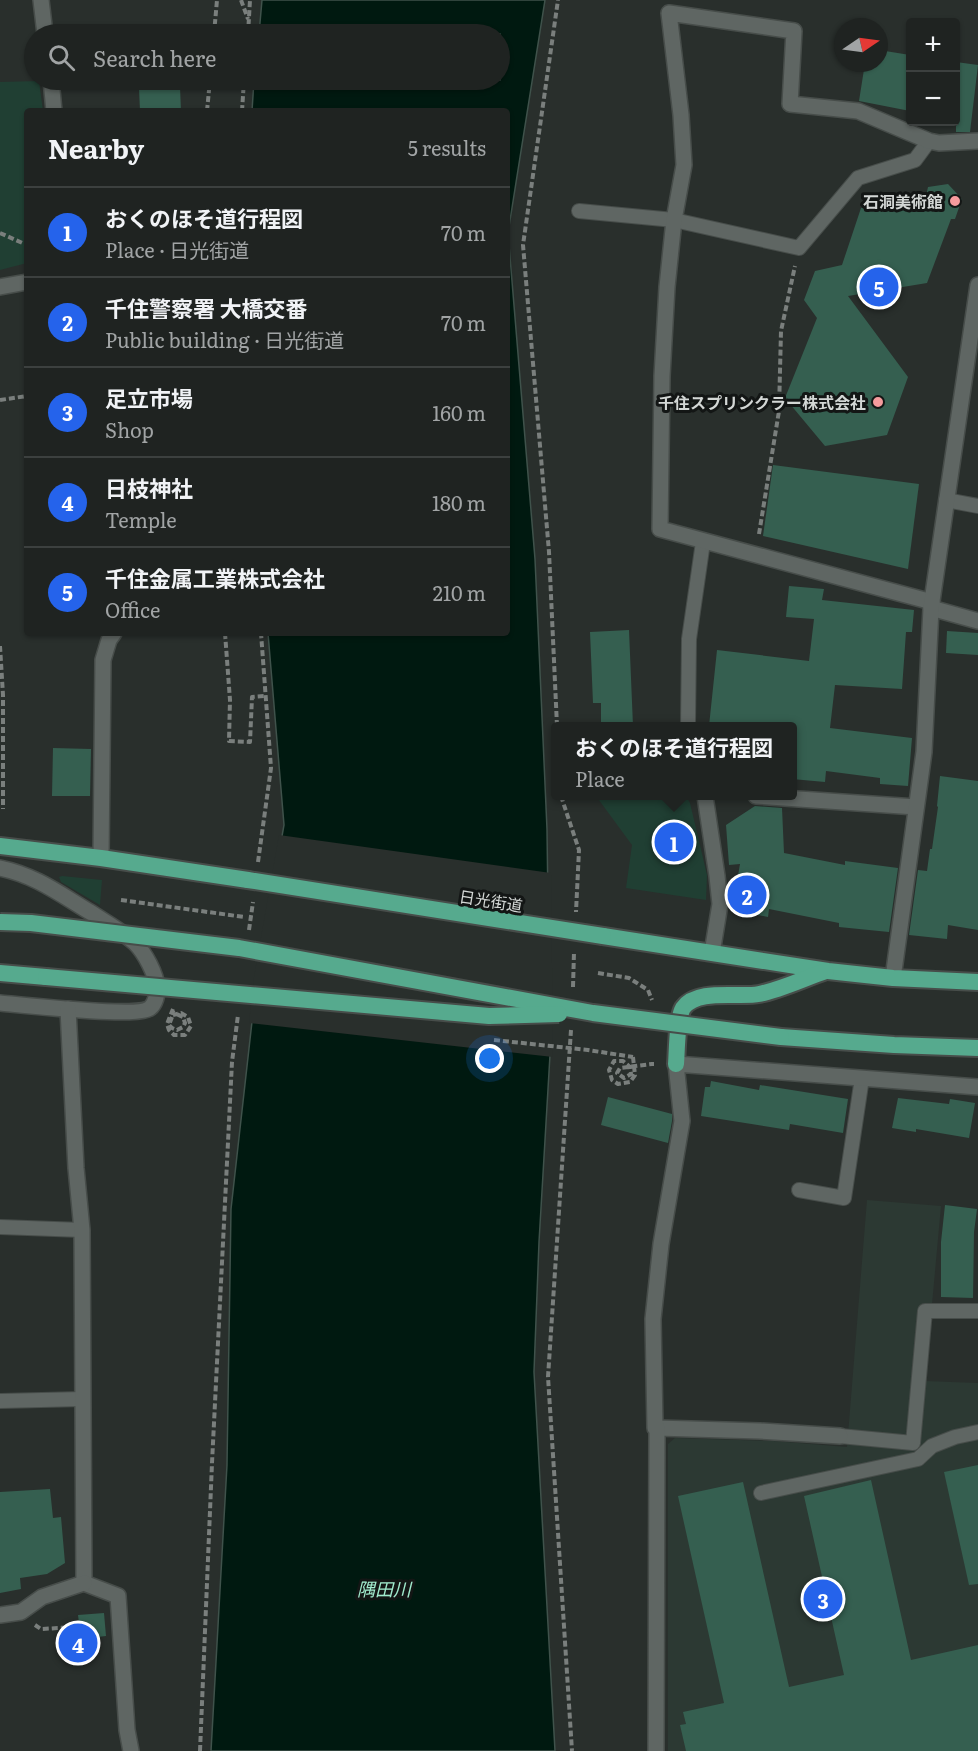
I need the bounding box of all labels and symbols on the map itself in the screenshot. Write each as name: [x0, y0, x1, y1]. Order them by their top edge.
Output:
north arrow: [834, 18, 888, 72]
place label: 石洞美術館: [863, 189, 943, 213]
marker: 石洞美術館: [948, 194, 962, 208]
pin: 5: [860, 264, 898, 310]
place label: 千住スプリンクラー株式会社: [658, 390, 866, 414]
marker: 千住スプリンクラー株式会社: [871, 395, 885, 409]
pin: 1: [654, 820, 694, 864]
pin: 2: [728, 872, 766, 918]
street label: 日光街道: [458, 883, 524, 917]
your location: [475, 1044, 504, 1073]
water label: 隅田川: [357, 1575, 413, 1602]
pin: 3: [804, 1576, 842, 1622]
pin: 4: [58, 1620, 98, 1666]

